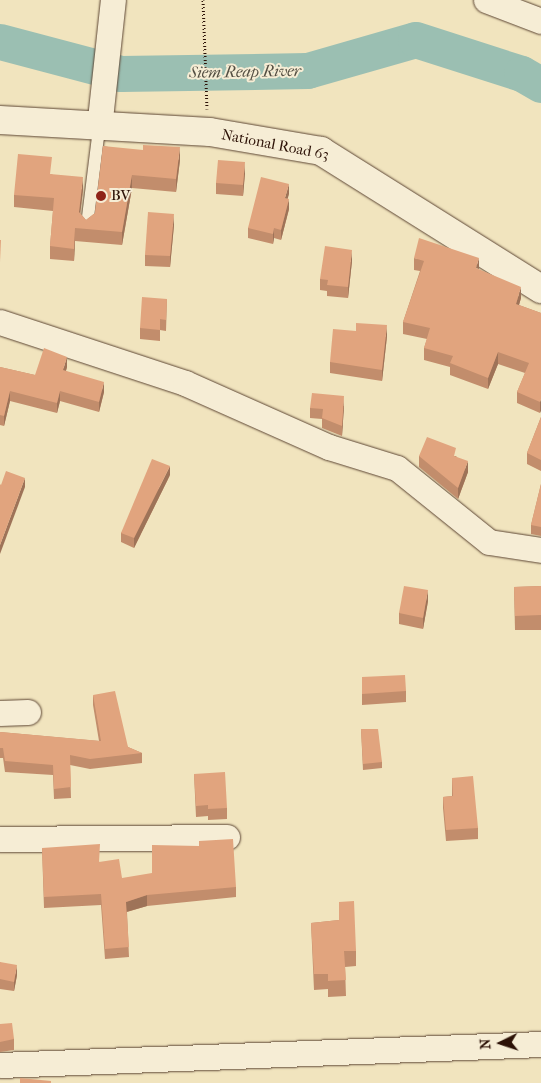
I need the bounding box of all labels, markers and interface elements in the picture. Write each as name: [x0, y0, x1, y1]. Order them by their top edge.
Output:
water label: Siem Reap River: [189, 61, 301, 83]
street label: National Road 63: [220, 126, 330, 164]
place label: BV: [111, 187, 130, 205]
marker: BV: [95, 190, 107, 202]
north arrow: [476, 1018, 526, 1068]
text: N: [477, 1038, 494, 1050]

